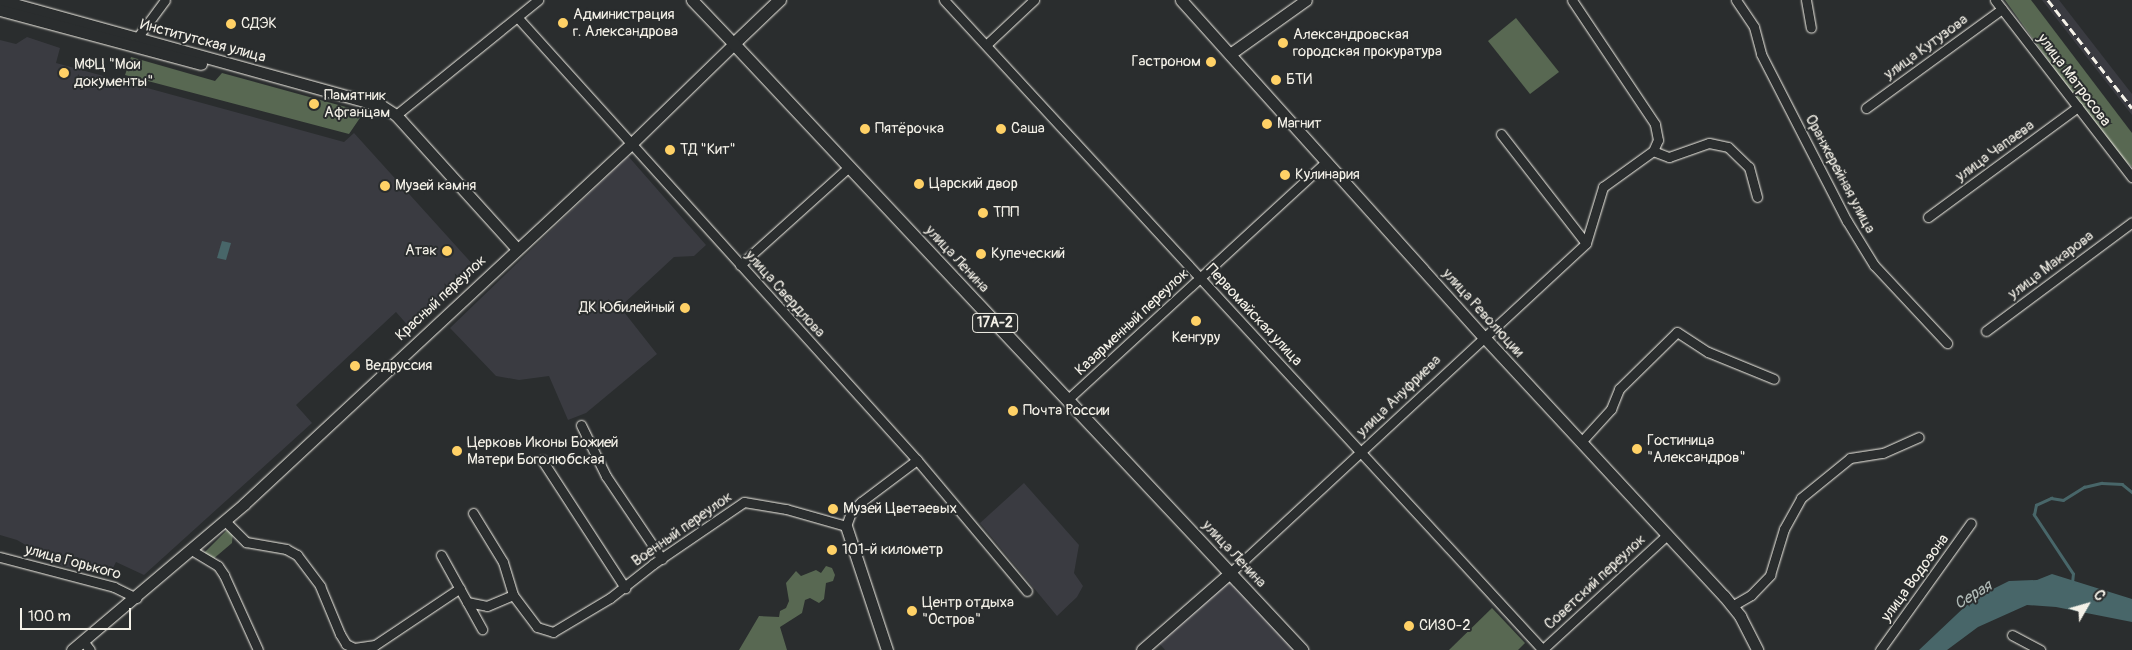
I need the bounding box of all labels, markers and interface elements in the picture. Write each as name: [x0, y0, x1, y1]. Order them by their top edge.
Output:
place label: Администрация г. Александрова: [573, 5, 678, 40]
street label: улица Кутузова: [1881, 11, 1971, 83]
place label: СДЭК: [241, 15, 277, 33]
street label: Институтская улица: [138, 16, 268, 66]
marker: Администрация г. Александрова: [557, 17, 569, 29]
marker: СДЭК: [225, 18, 237, 30]
place label: Александровская городская прокуратура: [1293, 25, 1442, 60]
street label: улица Матросова: [2033, 30, 2115, 130]
marker: Александровская городская прокуратура: [1277, 37, 1289, 49]
place label: Гастроном: [1131, 53, 1201, 71]
place label: МФЦ "Мои документы": [74, 55, 153, 90]
marker: Гастроном: [1205, 56, 1217, 68]
marker: МФЦ "Мои документы": [58, 67, 70, 79]
place label: БТИ: [1286, 71, 1312, 89]
marker: БТИ: [1270, 74, 1282, 86]
place label: Памятник Афганцам: [324, 86, 390, 121]
marker: Памятник Афганцам: [308, 98, 320, 110]
street label: Оранжерейная улица: [1801, 112, 1879, 236]
place label: Магнит: [1277, 115, 1322, 133]
street label: улица Чапаева: [1952, 116, 2038, 186]
marker: Магнит: [1261, 118, 1273, 130]
place label: Пятёрочка: [875, 120, 944, 138]
place label: Саша: [1011, 120, 1045, 138]
marker: Пятёрочка: [859, 123, 871, 135]
marker: Саша: [995, 123, 1007, 135]
place label: ТД "Кит": [680, 141, 736, 159]
marker: ТД "Кит": [664, 144, 676, 156]
place label: Кулинария: [1295, 166, 1360, 184]
marker: Кулинария: [1279, 169, 1291, 181]
place label: Царский двор: [929, 175, 1018, 193]
place label: Музей камня: [395, 177, 476, 195]
marker: Царский двор: [913, 178, 925, 190]
marker: Музей камня: [379, 180, 391, 192]
place label: ТПП: [993, 204, 1019, 222]
marker: ТПП: [977, 207, 989, 219]
street label: улица Ленина: [921, 222, 993, 296]
street label: улица Макарова: [2005, 227, 2097, 303]
place label: Атак: [405, 242, 437, 260]
marker: Атак: [441, 245, 453, 257]
place label: Купеческий: [991, 245, 1065, 263]
street label: улица Свердлова: [741, 247, 829, 341]
marker: Купеческий: [975, 248, 987, 260]
street label: Красный переулок: [392, 251, 490, 345]
street label: Первомайская улица: [1202, 260, 1306, 370]
street label: Казарменный переулок: [1071, 265, 1193, 379]
street label: улица Революции: [1438, 265, 1528, 361]
place label: ДК Юбилейный: [579, 299, 675, 317]
marker: ДК Юбилейный: [679, 302, 691, 314]
road number: 17А-2: [971, 312, 1019, 334]
marker: Кенгуру: [1190, 315, 1202, 327]
place label: Кенгуру: [1172, 329, 1220, 347]
street label: улица Ануфриева: [1353, 351, 1445, 441]
place label: Ведруссия: [365, 357, 432, 375]
marker: Ведруссия: [349, 360, 361, 372]
place label: Почта России: [1023, 402, 1109, 420]
marker: Почта России: [1007, 405, 1019, 417]
place label: Гостиница "Александров": [1647, 431, 1746, 466]
place label: Церковь Иконы Божией Матери Боголюбская: [467, 433, 619, 468]
marker: Гостиница "Александров": [1631, 443, 1643, 455]
marker: Церковь Иконы Божией Матери Боголюбская: [451, 445, 463, 457]
street label: Военный переулок: [628, 488, 736, 570]
place label: Музей Цветаевых: [843, 500, 957, 518]
marker: Музей Цветаевых: [827, 503, 839, 515]
street label: улица Ленина: [1198, 517, 1270, 591]
street label: Советский переулок: [1541, 531, 1649, 633]
street label: улица Водозона: [1877, 531, 1953, 625]
street label: улица Горького: [23, 541, 123, 583]
place label: 101-й километр: [842, 541, 943, 559]
marker: 101-й километр: [826, 544, 838, 556]
water label: Серая: [1951, 576, 1995, 614]
north arrow: [2062, 580, 2112, 630]
text: С: [2090, 587, 2109, 604]
place label: Центр отдыха "Остров": [922, 593, 1014, 628]
scale bar: [22, 598, 134, 630]
marker: Центр отдыха "Остров": [906, 605, 918, 617]
text: 100 m: [28, 607, 71, 626]
place label: СИЗО-2: [1419, 617, 1471, 635]
marker: СИЗО-2: [1403, 620, 1415, 632]

